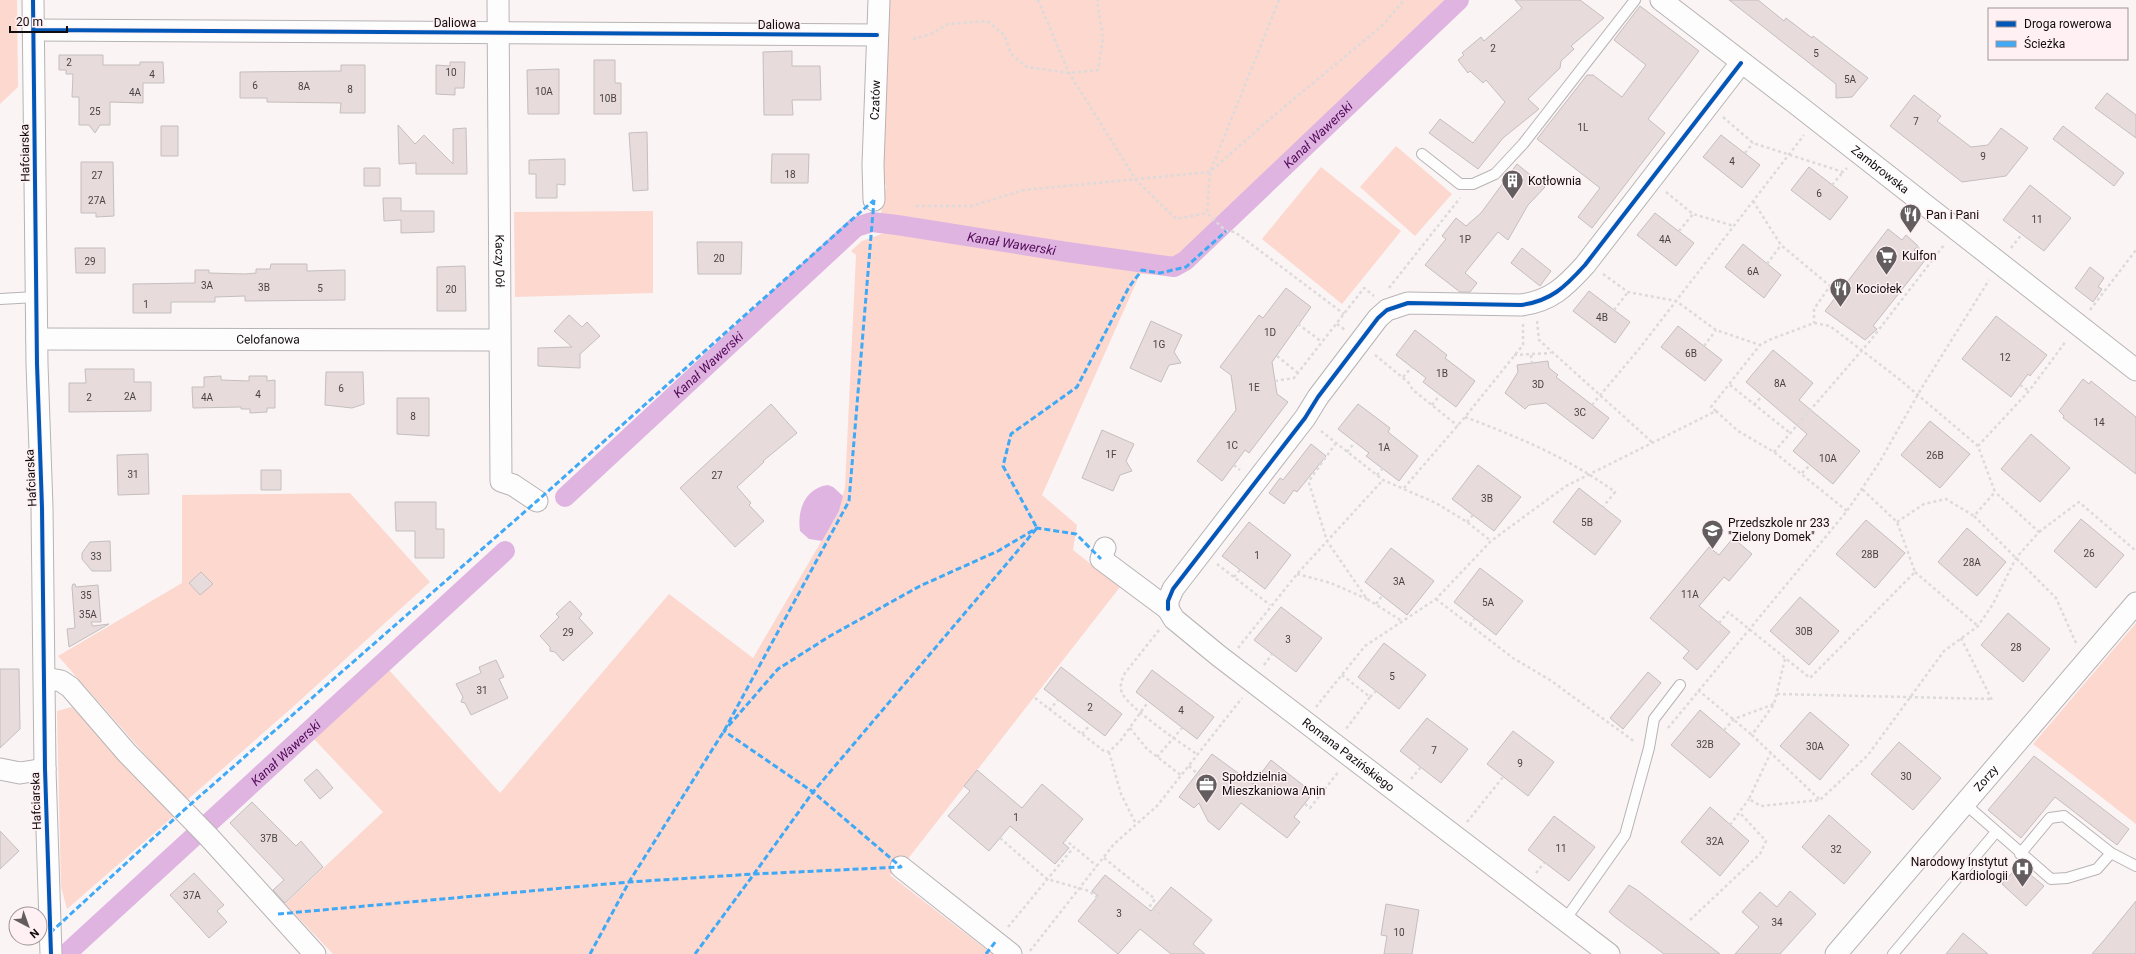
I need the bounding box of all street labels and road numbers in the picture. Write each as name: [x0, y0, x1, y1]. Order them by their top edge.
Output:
street label: Daliowa: [434, 16, 476, 30]
street label: Daliowa: [758, 18, 800, 32]
street label: Czatów: [868, 80, 883, 120]
street label: Hafciarska: [17, 124, 33, 182]
street label: Zambrowska: [1848, 143, 1912, 197]
street label: Kaczy Dół: [492, 234, 507, 288]
street label: Celofanowa: [236, 332, 300, 347]
street label: Hafciarska: [22, 449, 40, 507]
street label: Romana Pazińskiego: [1300, 715, 1397, 795]
street label: Zorzy: [1971, 762, 2001, 794]
street label: Hafciarska: [28, 772, 44, 830]

